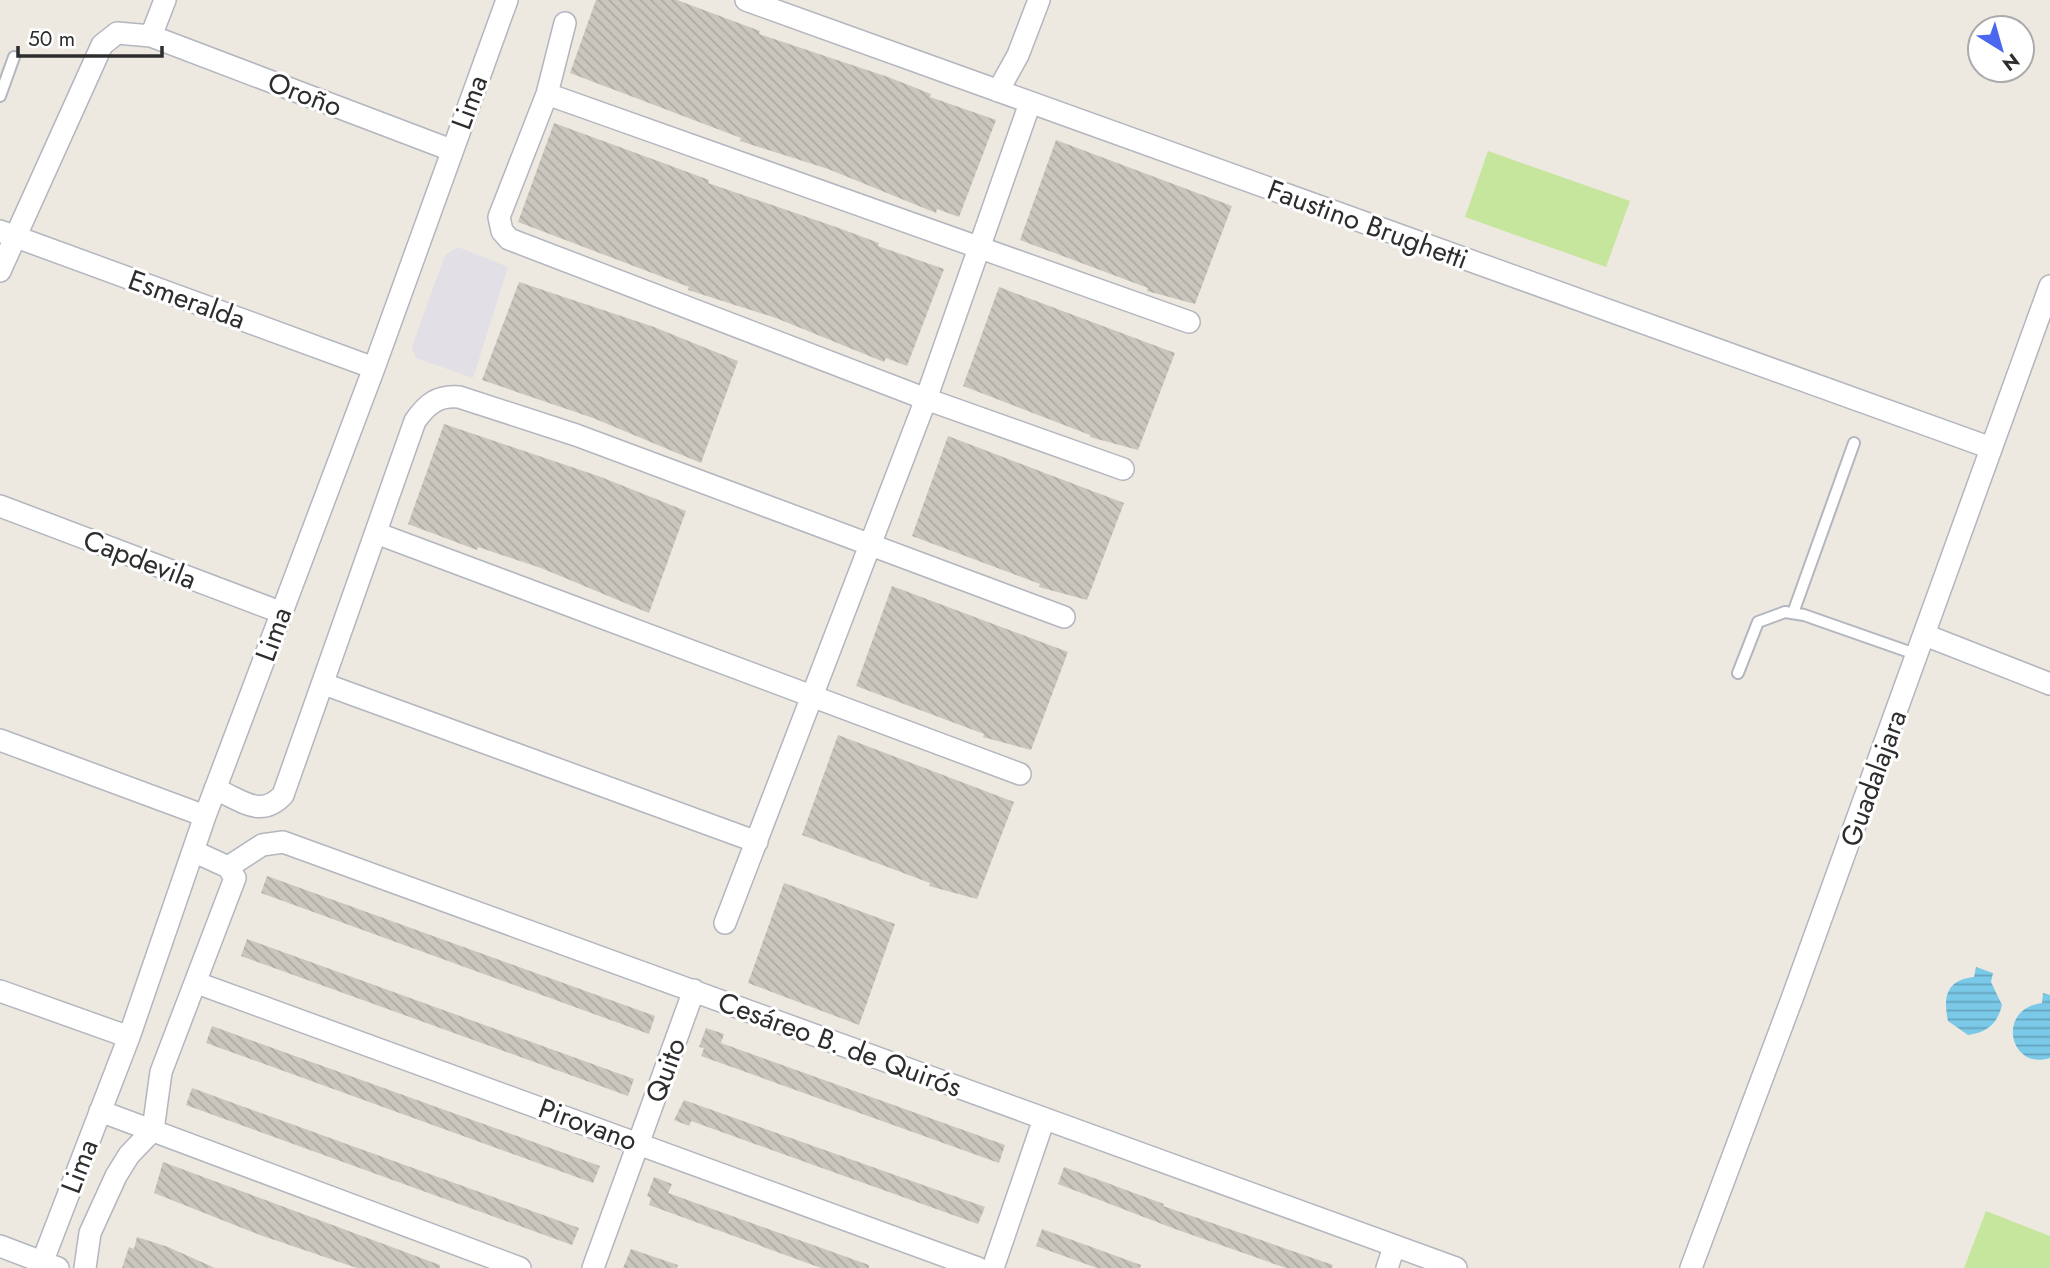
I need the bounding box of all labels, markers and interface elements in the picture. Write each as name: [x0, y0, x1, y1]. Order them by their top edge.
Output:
scale bar: [18, 14, 161, 58]
north arrow: [1966, 14, 2036, 84]
text: 50 m: [28, 24, 75, 54]
text: N: [1997, 47, 2025, 78]
street label: Oroño: [262, 62, 348, 127]
street label: Lima: [441, 69, 498, 135]
street label: Faustino Brughetti: [1262, 169, 1474, 280]
street label: Esmeralda: [123, 259, 251, 340]
street label: Capdevila: [77, 519, 202, 600]
street label: Lima: [245, 601, 302, 667]
street label: Guadalajara: [1830, 704, 1917, 852]
street label: Cesáreo B. de Quirós: [712, 981, 967, 1108]
street label: Quito: [635, 1032, 696, 1108]
street label: Pirovano: [533, 1088, 643, 1161]
street label: Lima: [50, 1133, 108, 1199]

